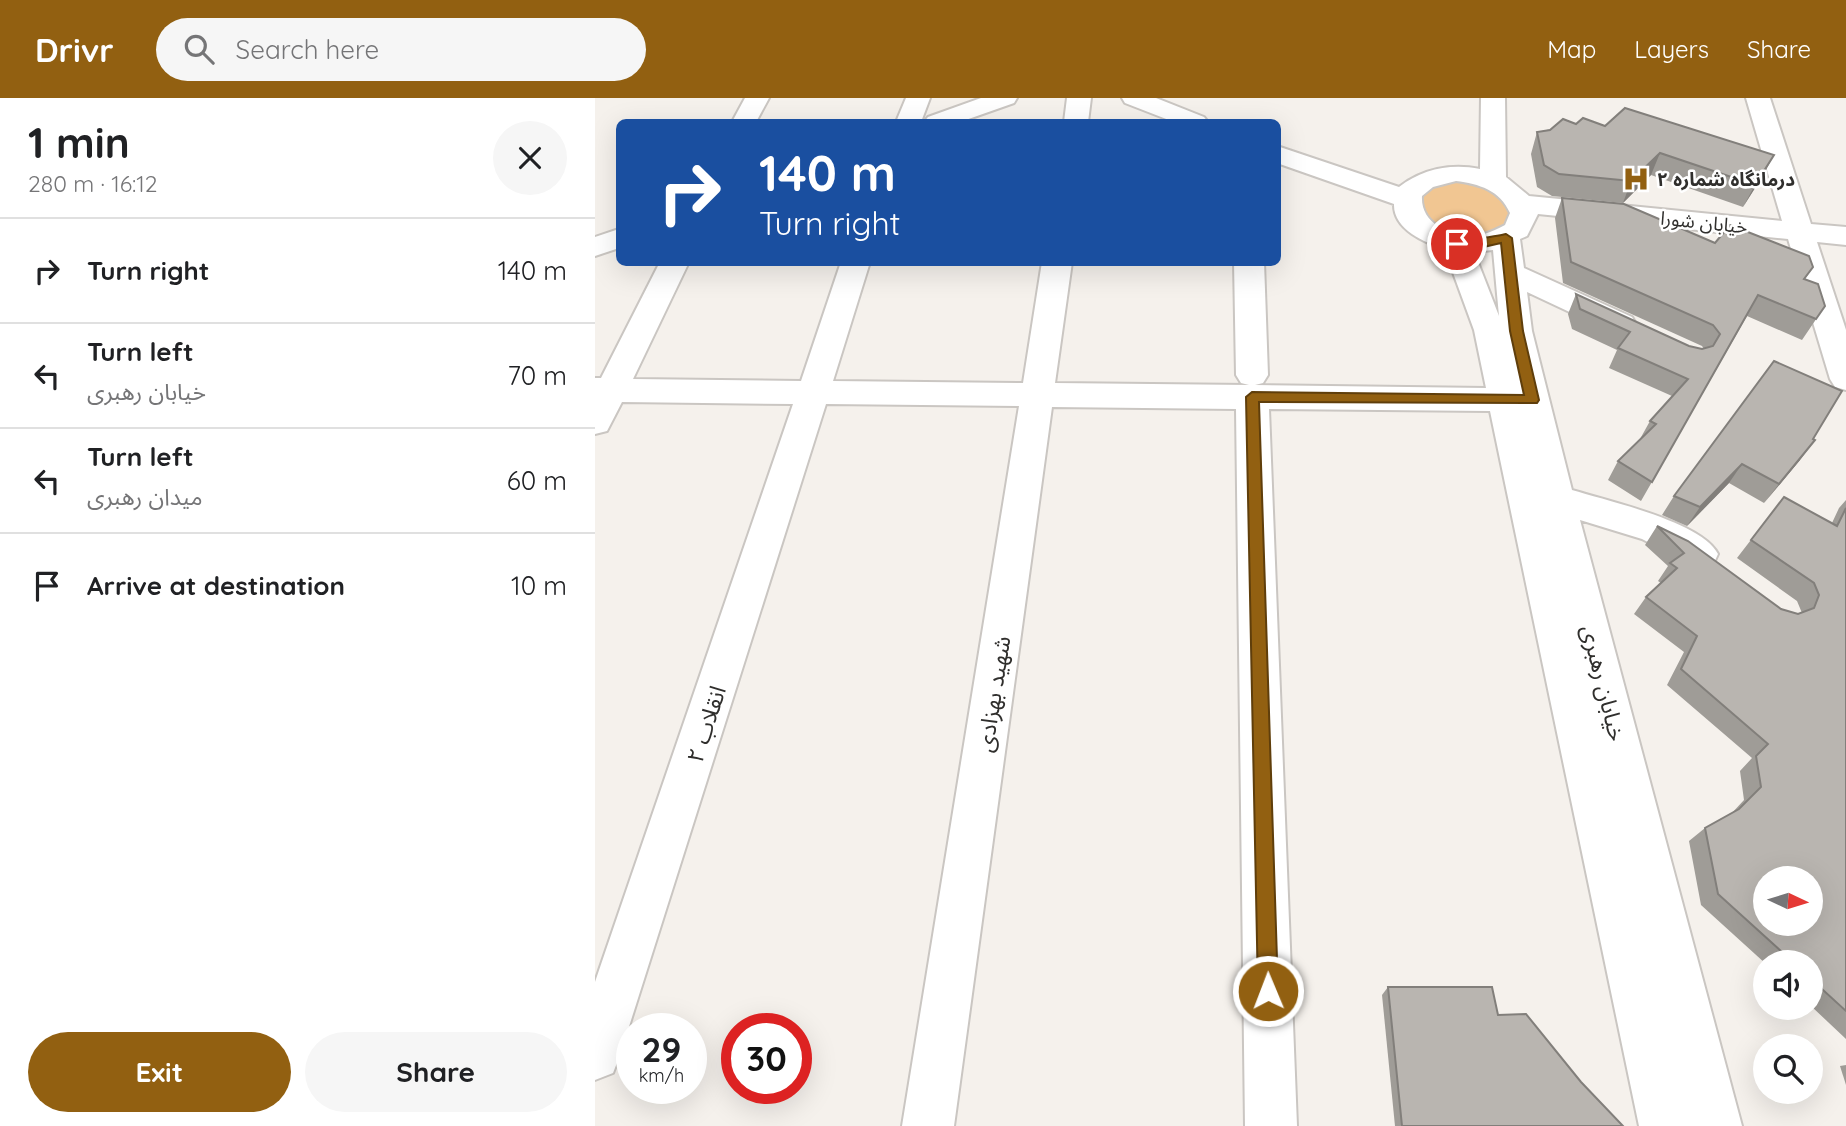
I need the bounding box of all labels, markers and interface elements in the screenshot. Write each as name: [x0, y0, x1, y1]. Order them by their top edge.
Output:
search box: [156, 18, 646, 81]
text: Drivr: [35, 29, 114, 70]
icon: search: [180, 30, 218, 68]
text: Search here: [236, 33, 379, 66]
text: Map: [1547, 34, 1596, 64]
text: Layers: [1634, 34, 1709, 64]
text: Share: [1747, 34, 1811, 64]
text: 1 min: [28, 116, 130, 169]
button: close: [493, 121, 567, 195]
text: 140 m: [759, 142, 896, 203]
icon: right: [644, 147, 735, 238]
hospital icon: درمانگاه شماره ۲: [1621, 164, 1651, 194]
place label: درمانگاه شماره ۲: [1657, 167, 1795, 191]
text: 280 m · 16:12: [28, 169, 158, 198]
text: Turn right: [759, 203, 900, 243]
street label: خیابان شورا: [1659, 205, 1749, 239]
pin: [1427, 214, 1487, 274]
icon: arrive: [1438, 225, 1476, 263]
icon: right: [28, 252, 66, 290]
text: Turn right: [87, 254, 209, 287]
text: 140 m: [498, 254, 567, 287]
text: Turn left: [87, 335, 194, 368]
icon: left: [28, 357, 66, 395]
text: 70 m: [507, 359, 567, 392]
text: خیابان رهبری: [87, 377, 206, 406]
text: Turn left: [87, 440, 194, 473]
icon: left: [28, 462, 66, 500]
text: 60 m: [507, 464, 567, 497]
text: میدان رهبری: [87, 482, 203, 511]
icon: arrive: [28, 567, 66, 605]
text: Arrive at destination: [87, 569, 345, 602]
text: 10 m: [511, 569, 567, 602]
street label: خیابان رهبری: [1576, 622, 1632, 744]
street label: شهید بهزادی: [970, 634, 1016, 754]
street label: انقلاب ۲: [680, 682, 732, 766]
north arrow: [1753, 866, 1823, 936]
map controls: [1753, 866, 1823, 1104]
button: sound: [1753, 950, 1823, 1020]
position arrow: [1231, 954, 1305, 1028]
speed limit sign: 30: [721, 1013, 812, 1104]
text: 29: [642, 1027, 681, 1071]
button: Exit: [28, 1032, 291, 1112]
button: Share: [305, 1032, 567, 1112]
button: search: [1753, 1034, 1823, 1104]
text: km/h: [639, 1064, 684, 1087]

